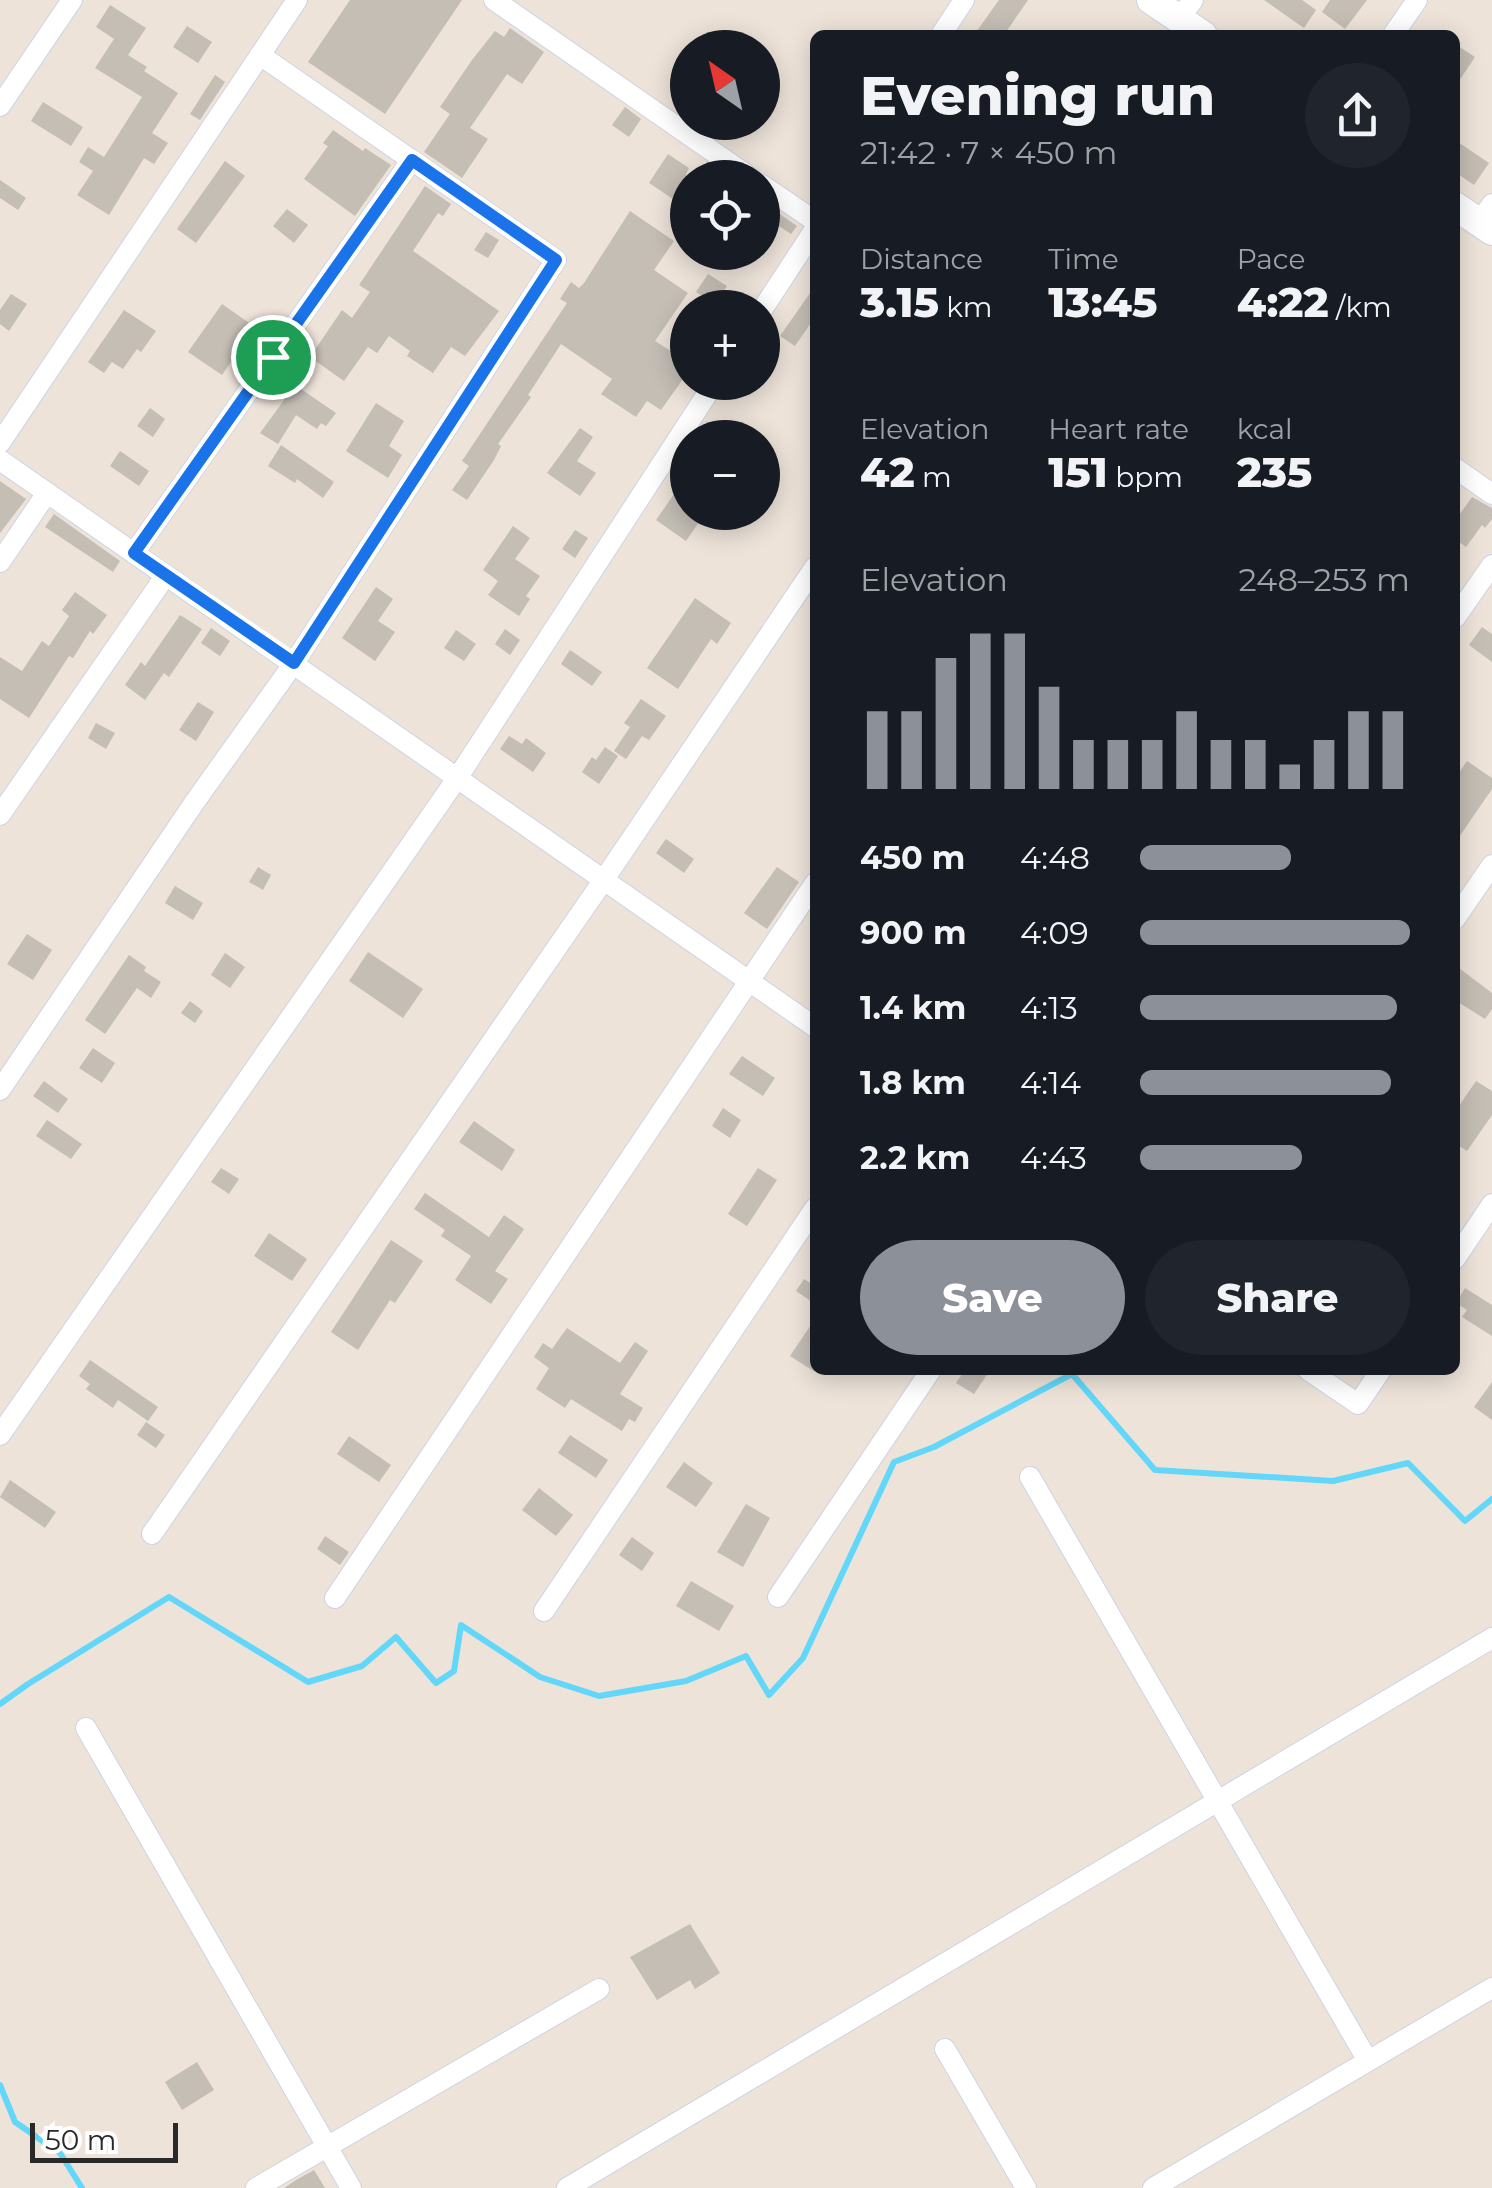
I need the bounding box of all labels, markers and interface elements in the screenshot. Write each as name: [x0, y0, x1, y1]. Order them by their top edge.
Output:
north arrow: [670, 30, 780, 140]
map controls: [670, 30, 780, 530]
text: Evening run: [860, 62, 1215, 129]
button: share: [1305, 63, 1410, 168]
text: 21:42 · 7 × 450 m: [860, 133, 1117, 172]
button: locate: [670, 160, 780, 270]
text: Distance: [860, 242, 983, 276]
text: Time: [1048, 242, 1119, 276]
text: Pace: [1237, 242, 1305, 276]
text: 3.15: [860, 276, 939, 328]
text: 13:45: [1048, 276, 1157, 328]
text: 4:22: [1237, 276, 1329, 328]
button: +: [670, 290, 780, 400]
text: km: [939, 290, 993, 324]
text: /km: [1329, 290, 1392, 324]
pin: [231, 315, 316, 400]
icon: arrive: [246, 330, 301, 385]
text: Elevation: [860, 412, 989, 446]
text: Heart rate: [1048, 412, 1189, 446]
text: kcal: [1237, 412, 1293, 446]
button: −: [670, 420, 780, 530]
text: 42: [860, 446, 915, 498]
text: 151: [1048, 446, 1108, 498]
text: 235: [1237, 446, 1312, 498]
text: m: [915, 460, 952, 494]
text: bpm: [1108, 460, 1183, 494]
text: Elevation: [860, 560, 1008, 599]
text: 248–253 m: [1239, 560, 1410, 599]
text: 450 m: [860, 838, 965, 877]
text: 4:48: [1020, 838, 1090, 877]
text: 900 m: [860, 913, 966, 952]
text: 4:09: [1020, 913, 1089, 952]
text: 1.4 km: [860, 988, 966, 1027]
text: 4:13: [1020, 988, 1078, 1027]
text: 1.8 km: [860, 1063, 966, 1102]
text: 4:14: [1020, 1063, 1081, 1102]
text: 2.2 km: [860, 1138, 970, 1177]
text: 4:43: [1020, 1138, 1087, 1177]
button: Save: [860, 1240, 1125, 1355]
button: Share: [1145, 1240, 1410, 1355]
scale bar: [30, 2118, 178, 2162]
text: 50 m: [45, 2123, 116, 2157]

